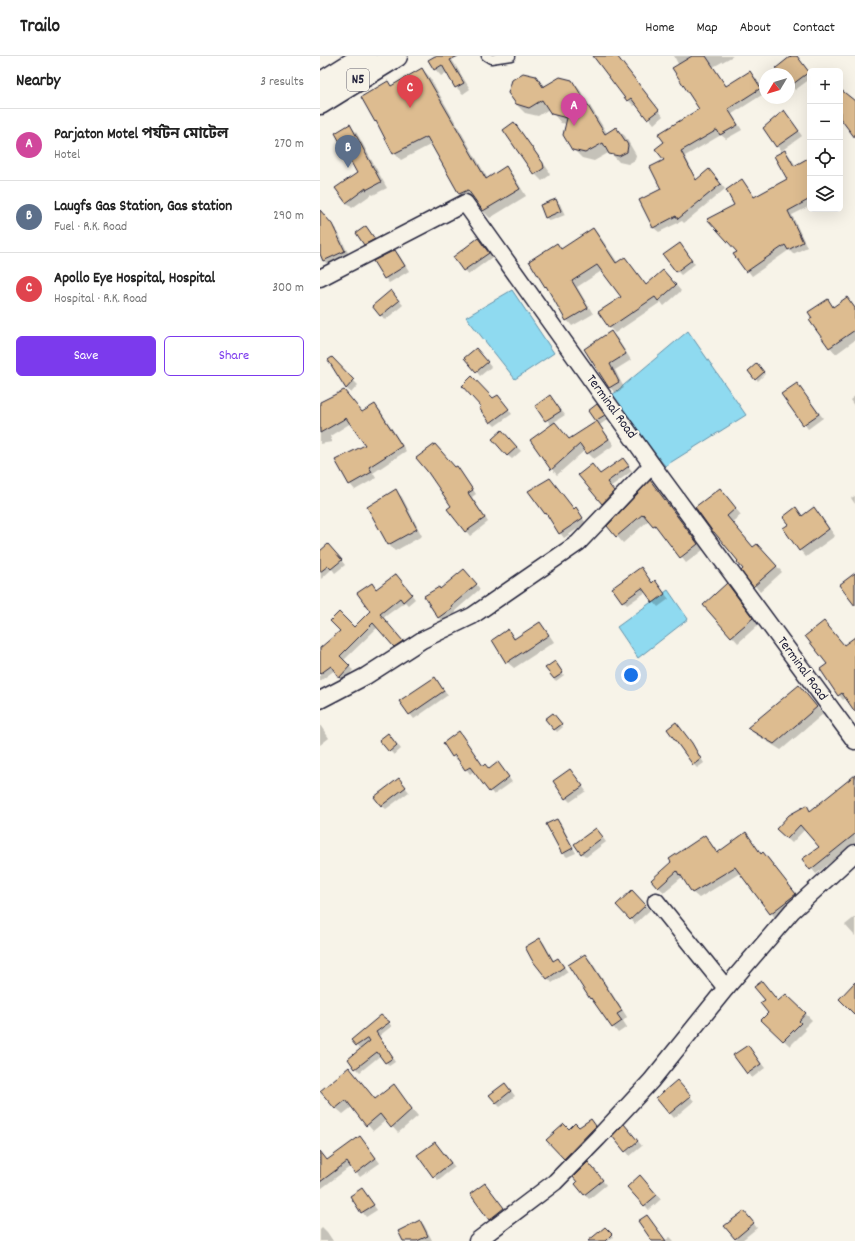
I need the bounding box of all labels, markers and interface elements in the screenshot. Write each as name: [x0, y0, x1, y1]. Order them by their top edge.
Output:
text: Trailo: [20, 14, 60, 41]
text: Home: [645, 18, 674, 38]
text: Map: [696, 18, 718, 38]
text: About: [740, 18, 771, 38]
text: Contact: [793, 18, 835, 38]
north arrow: [759, 68, 795, 104]
map controls: [807, 68, 843, 212]
button: +: [807, 68, 843, 104]
road number: N5: [347, 69, 369, 91]
text: Nearby: [16, 70, 60, 94]
text: 3 results: [260, 73, 304, 92]
pin: C: [397, 75, 423, 108]
pin: A: [561, 93, 587, 126]
button: −: [807, 104, 843, 140]
text: Parjaton Motel পর্যটন মোটেল: [54, 124, 228, 146]
text: A: [25, 135, 33, 154]
text: 270 m: [274, 135, 304, 154]
pin: B: [335, 135, 361, 168]
button: locate: [807, 140, 843, 176]
text: Hotel: [54, 146, 80, 165]
button: layers: [807, 176, 843, 212]
text: Laugfs Gas Station, Gas station: [54, 196, 232, 218]
text: B: [26, 207, 32, 226]
text: 290 m: [273, 207, 304, 226]
text: Fuel · R.K. Road: [54, 218, 127, 237]
text: Apollo Eye Hospital, Hospital: [54, 268, 215, 290]
text: C: [26, 279, 32, 298]
text: 300 m: [272, 279, 304, 298]
text: Hospital · R.K. Road: [54, 290, 147, 309]
button: Save: [16, 336, 156, 376]
button: Share: [164, 336, 304, 376]
street label: Terminal Road: [581, 371, 641, 443]
street label: Terminal Road: [772, 633, 832, 705]
your location: [621, 665, 641, 685]

